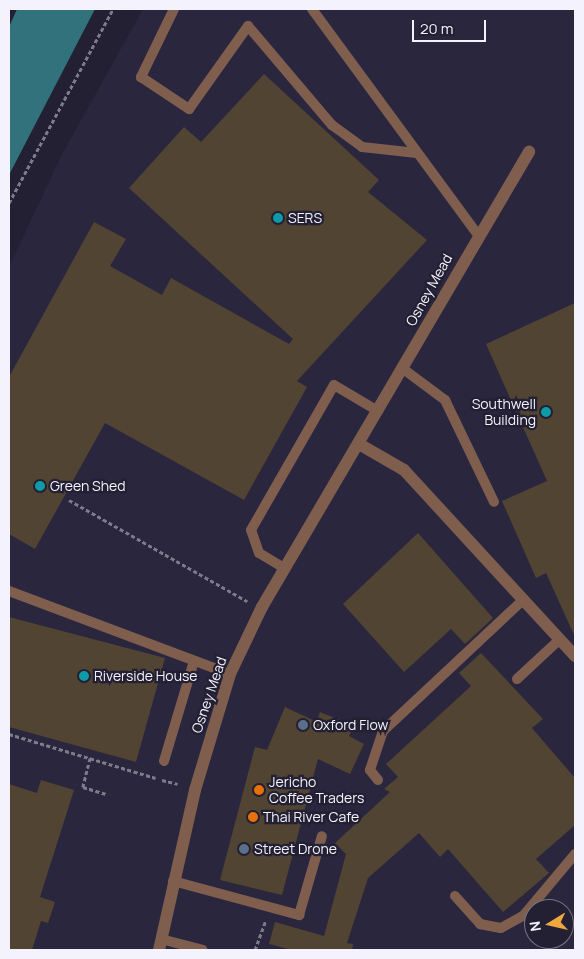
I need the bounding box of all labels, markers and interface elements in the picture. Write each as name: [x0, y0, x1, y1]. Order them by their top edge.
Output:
scale bar: [414, 10, 488, 42]
text: 20 m: [420, 18, 453, 39]
place label: SERS: [288, 210, 322, 226]
marker: SERS: [272, 212, 284, 224]
street label: Osney Mead: [402, 251, 456, 329]
place label: Southwell Building: [472, 396, 536, 428]
marker: Southwell Building: [540, 406, 552, 418]
place label: Green Shed: [50, 478, 125, 494]
marker: Green Shed: [34, 480, 46, 492]
street label: Osney Mead: [188, 655, 230, 735]
place label: Riverside House: [94, 668, 197, 684]
marker: Riverside House: [78, 670, 90, 682]
place label: Oxford Flow: [313, 717, 388, 733]
marker: Oxford Flow: [297, 719, 309, 731]
place label: Jericho Coffee Traders: [269, 774, 364, 806]
marker: Jericho Coffee Traders: [253, 784, 265, 796]
place label: Thai River Cafe: [263, 809, 359, 825]
marker: Thai River Cafe: [247, 811, 259, 823]
place label: Street Drone: [254, 841, 337, 857]
marker: Street Drone: [238, 843, 250, 855]
north arrow: [524, 899, 574, 949]
text: N: [525, 920, 545, 933]

